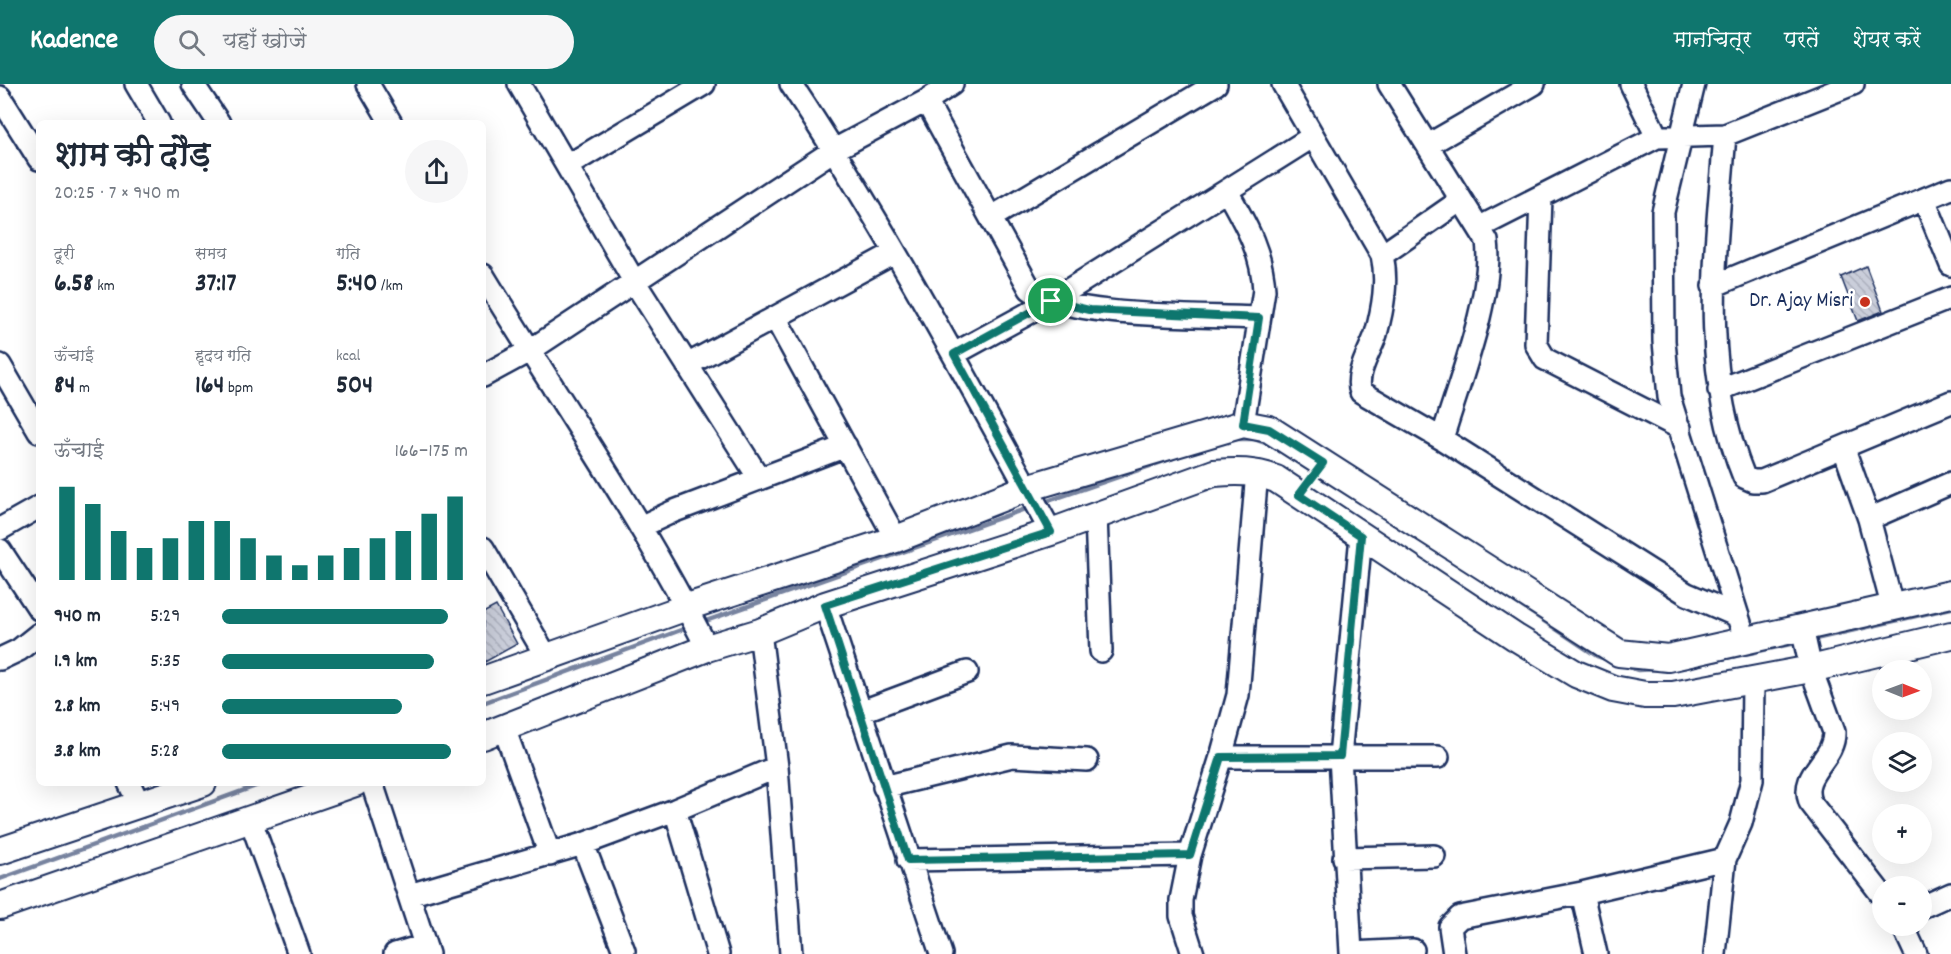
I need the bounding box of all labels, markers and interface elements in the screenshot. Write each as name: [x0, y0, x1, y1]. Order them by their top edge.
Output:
search box: [154, 15, 574, 69]
text: Kadence: [30, 22, 118, 62]
icon: search: [175, 26, 208, 59]
text: यहाँ खोजें: [223, 27, 306, 58]
text: मानचित्र: [1674, 27, 1751, 57]
text: परतें: [1784, 27, 1819, 57]
text: शेयर करें: [1852, 27, 1921, 57]
text: शाम की दौड़: [54, 134, 210, 181]
button: share: [405, 140, 468, 203]
text: 20:25 · 7 × 940 m: [54, 180, 180, 208]
text: दूरी: [54, 243, 75, 266]
text: समय: [195, 243, 226, 266]
text: गति: [336, 243, 360, 266]
text: 6.58: [54, 266, 94, 303]
text: 37:17: [195, 266, 236, 303]
text: 5:40: [336, 266, 377, 303]
text: km: [94, 275, 115, 298]
text: /km: [377, 275, 403, 298]
pin: [1025, 275, 1076, 326]
icon: arrive: [1034, 284, 1067, 317]
place label: Dr. Ajay Misri: [1749, 287, 1853, 317]
marker: Dr. Ajay Misri: [1858, 295, 1872, 309]
text: ऊँचाई: [54, 345, 94, 368]
text: हृदय गति: [195, 345, 251, 368]
text: kcal: [336, 345, 360, 368]
text: 84: [54, 368, 75, 405]
text: 164: [195, 368, 224, 405]
text: 504: [336, 368, 373, 405]
text: m: [75, 377, 90, 400]
text: bpm: [224, 377, 253, 400]
text: ऊँचाई: [54, 438, 104, 466]
text: 166–175 m: [394, 438, 468, 466]
text: 940 m: [54, 603, 101, 631]
text: 5:29: [150, 603, 180, 631]
text: 1.9 km: [54, 648, 97, 676]
text: 5:35: [150, 648, 181, 676]
north arrow: [1872, 660, 1932, 720]
map controls: [1872, 660, 1932, 936]
text: 2.8 km: [54, 693, 101, 721]
text: 5:49: [150, 693, 180, 721]
button: layers: [1872, 732, 1932, 792]
text: 3.8 km: [54, 738, 101, 766]
text: 5:28: [150, 738, 179, 766]
button: +: [1872, 804, 1932, 864]
button: −: [1872, 876, 1932, 936]

